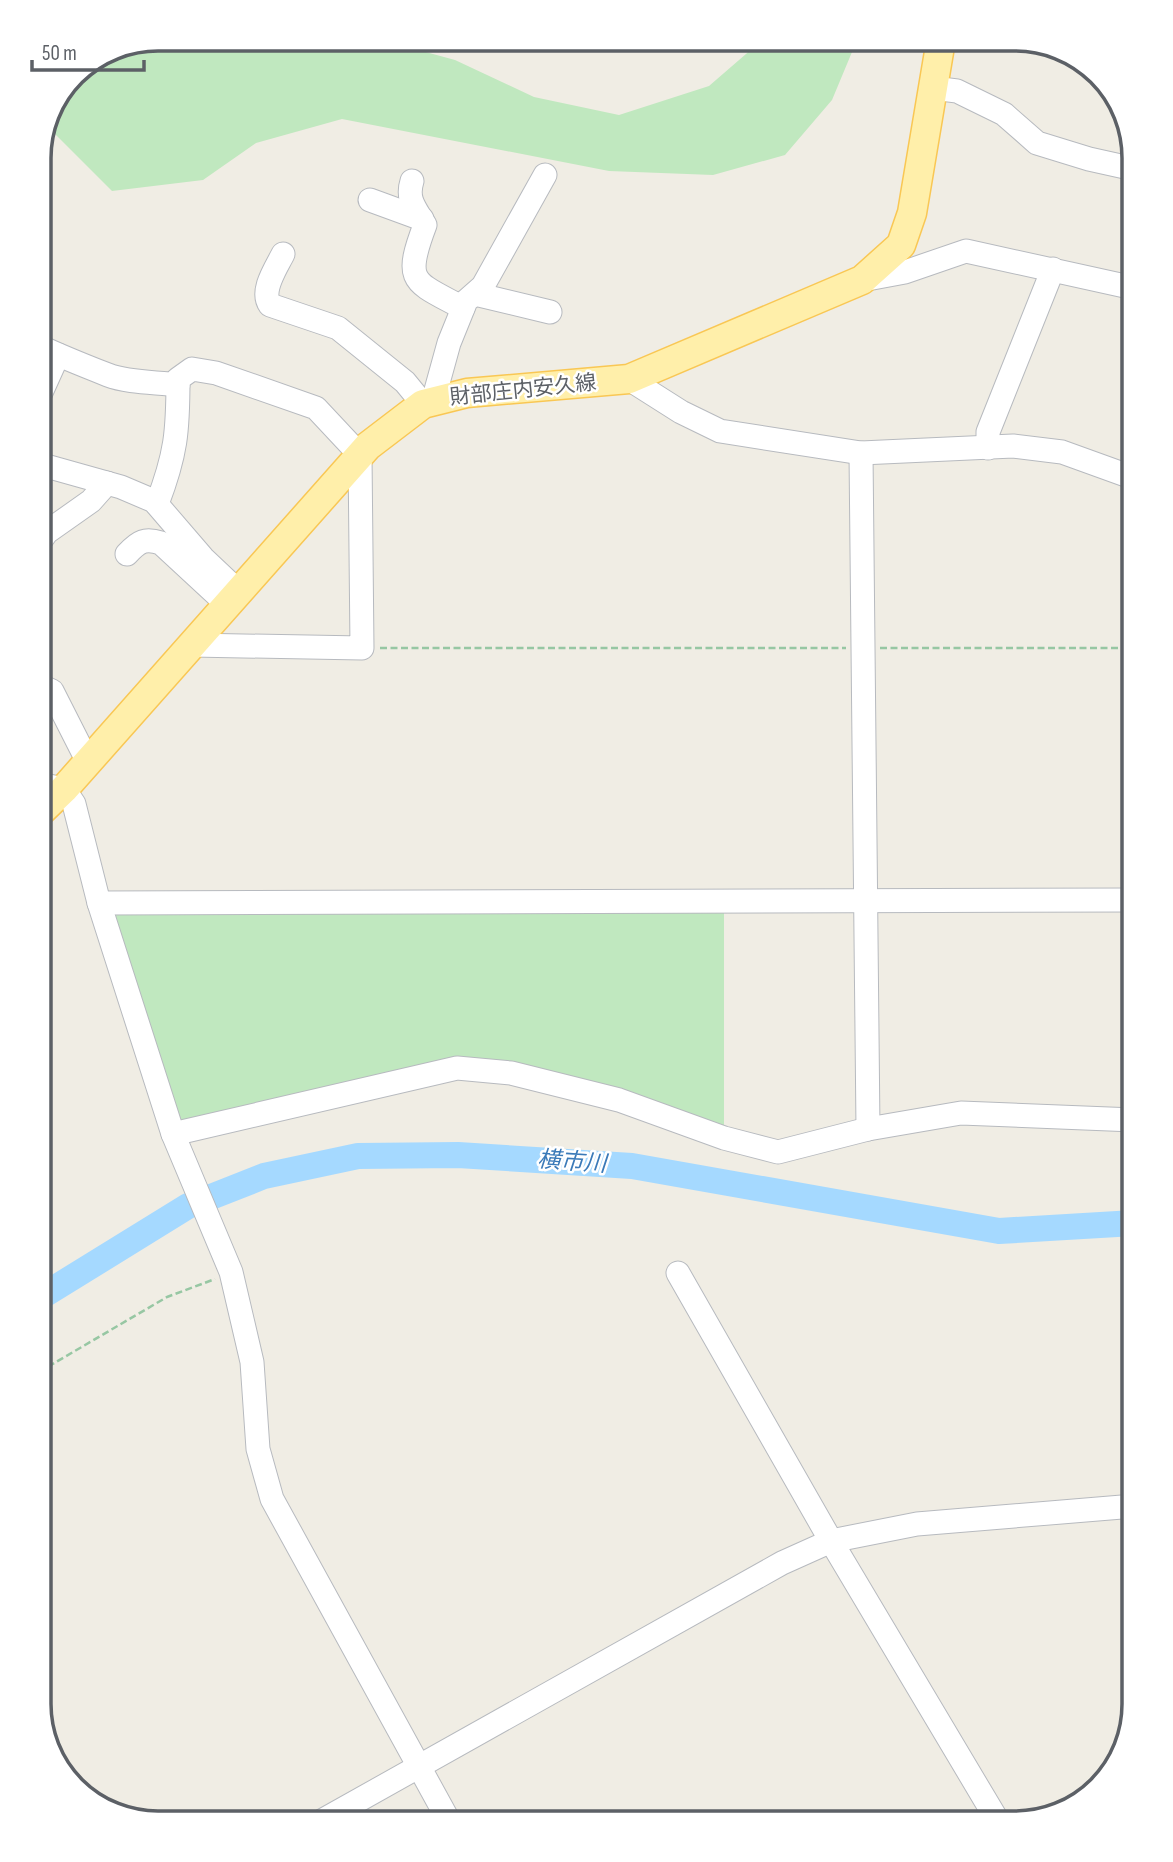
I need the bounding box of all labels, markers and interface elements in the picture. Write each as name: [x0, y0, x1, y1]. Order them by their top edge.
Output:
scale bar: [32, 28, 144, 72]
text: 50 m: [42, 41, 77, 66]
street label: 財部庄内安久線: [449, 370, 597, 410]
water label: 横市川: [537, 1146, 610, 1179]

